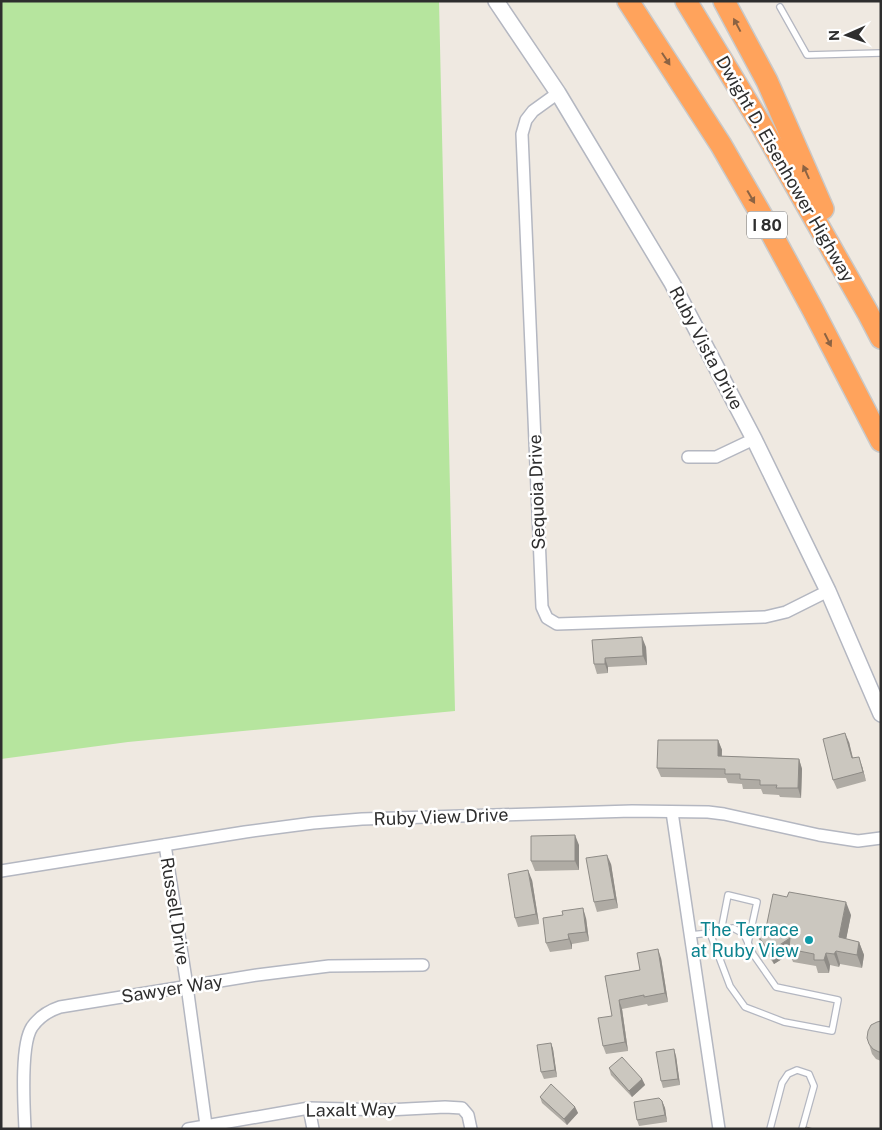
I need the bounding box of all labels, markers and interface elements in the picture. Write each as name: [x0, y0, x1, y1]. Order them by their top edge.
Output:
north arrow: [822, 10, 872, 60]
one-way arrow: [733, 18, 741, 32]
text: N: [826, 30, 842, 41]
one-way arrow: [661, 52, 670, 66]
street label: Dwight D. Eisenhower Highway: [712, 52, 859, 286]
one-way arrow: [802, 165, 810, 179]
one-way arrow: [747, 191, 756, 204]
road number: I 80: [747, 212, 787, 238]
street label: Ruby Vista Drive: [665, 283, 748, 413]
one-way arrow: [824, 333, 832, 347]
street label: Sequoia Drive: [524, 434, 549, 550]
street label: Ruby View Drive: [373, 804, 509, 829]
street label: Russell Drive: [157, 855, 194, 966]
place label: The Terrace at Ruby View: [691, 919, 799, 961]
marker: The Terrace at Ruby View: [803, 934, 815, 946]
street label: Sawyer Way: [120, 970, 224, 1007]
street label: Laxalt Way: [305, 1098, 397, 1121]

